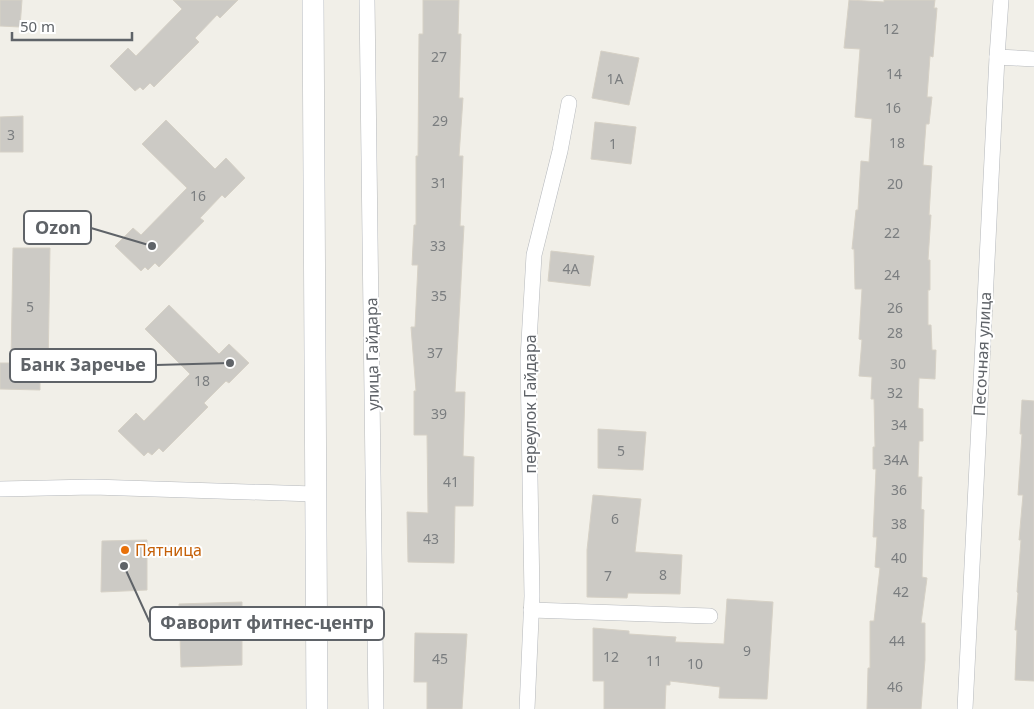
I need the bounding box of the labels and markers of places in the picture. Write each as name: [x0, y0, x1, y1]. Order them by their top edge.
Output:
callout: Ozon: [24, 211, 91, 244]
callout: Банк Заречье: [10, 349, 156, 382]
place label: Пятница: [135, 539, 202, 561]
marker: Пятница: [119, 544, 131, 556]
callout: Фаворит фитнес-центр: [150, 607, 384, 640]

